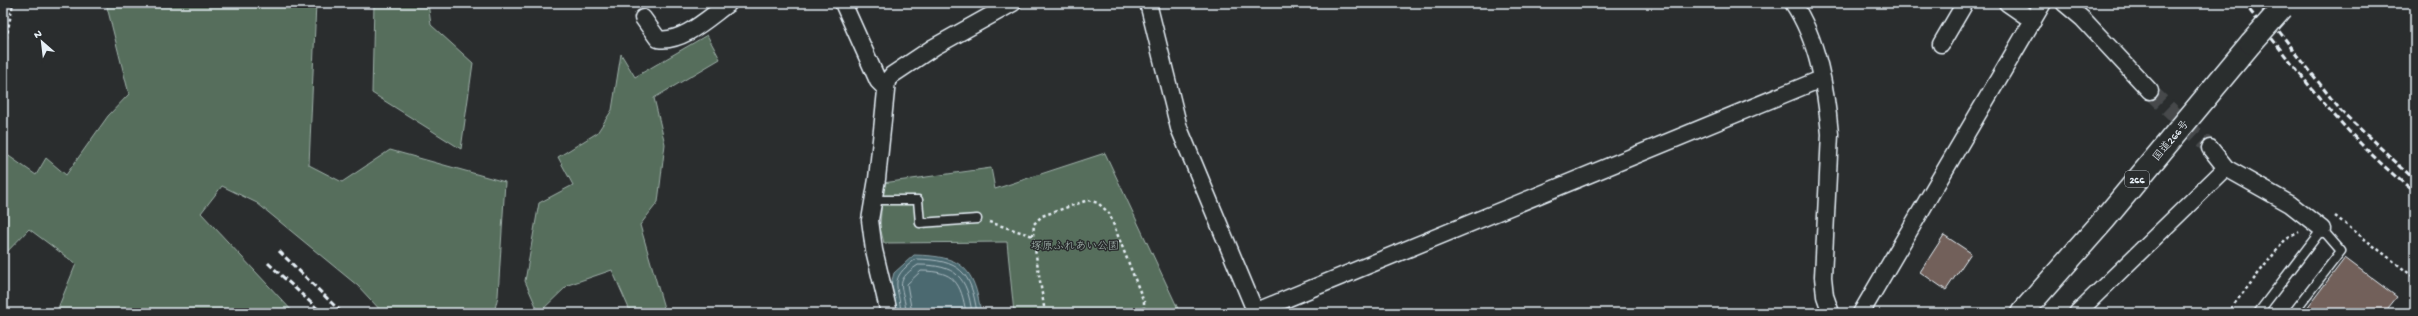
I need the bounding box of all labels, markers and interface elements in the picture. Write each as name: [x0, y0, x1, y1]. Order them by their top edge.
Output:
north arrow: [22, 22, 62, 62]
text: N: [32, 28, 44, 42]
street label: 国道266号: [2150, 118, 2192, 164]
road number: 266: [2125, 171, 2149, 187]
park label: 塚原ふれあい公園: [1031, 240, 1119, 253]

